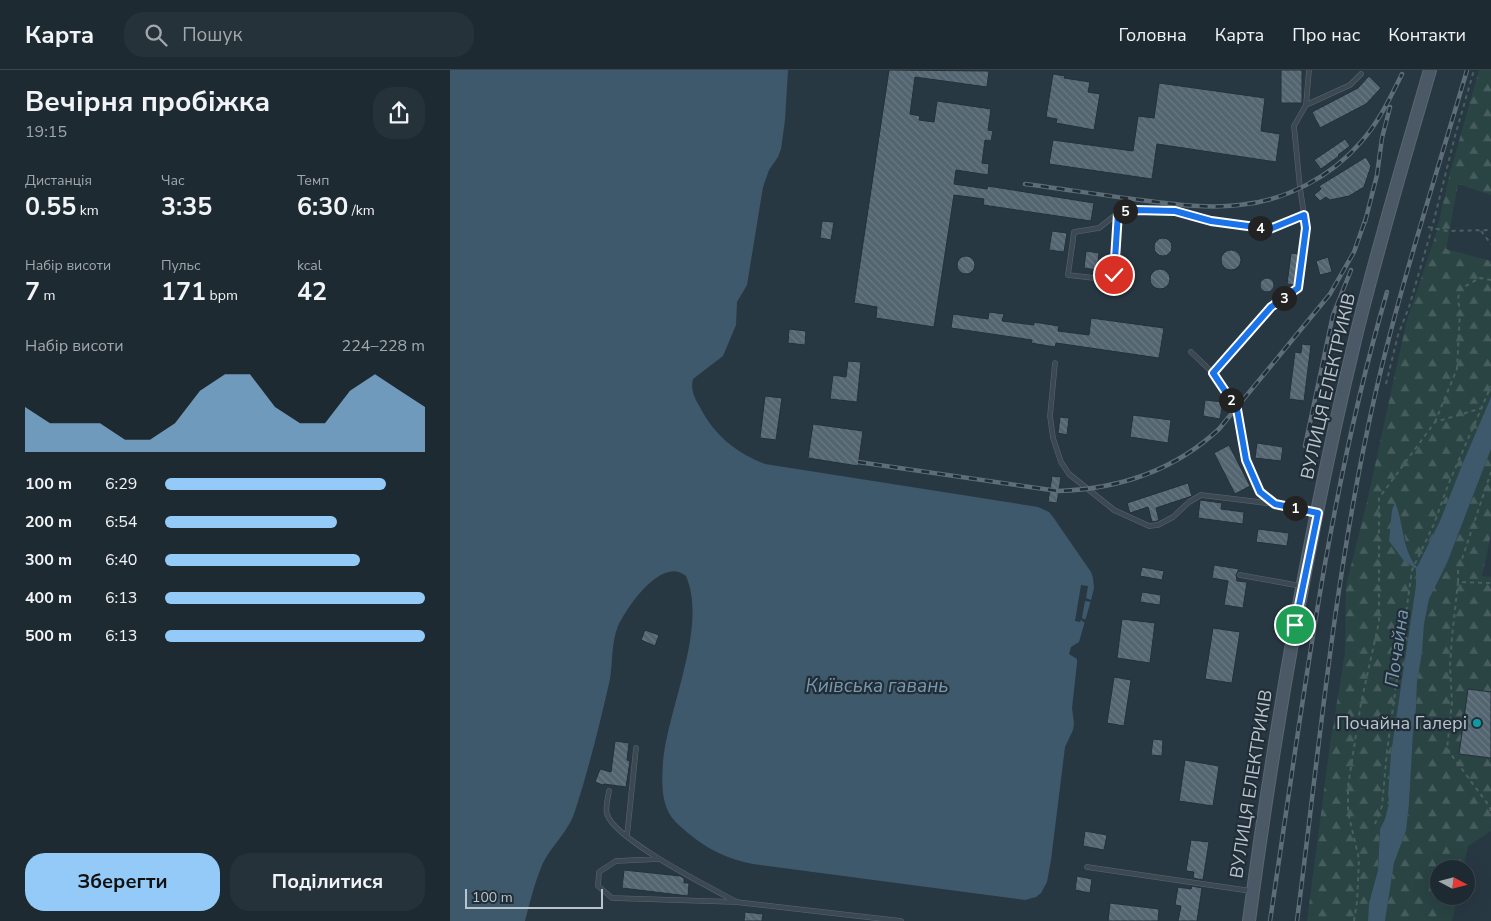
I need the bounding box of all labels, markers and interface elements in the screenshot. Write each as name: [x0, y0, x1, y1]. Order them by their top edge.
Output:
search box: [124, 12, 474, 57]
text: Карта: [25, 19, 94, 51]
icon: search: [142, 21, 170, 49]
text: Пошук: [182, 22, 242, 48]
text: Головна: [1118, 23, 1187, 47]
text: Карта: [1215, 23, 1264, 47]
text: Про нас: [1292, 23, 1360, 47]
text: Контакти: [1388, 23, 1466, 47]
text: Вечірня пробіжка: [25, 83, 270, 121]
button: share: [373, 87, 425, 139]
text: 19:15: [25, 121, 67, 143]
text: Дистанція: [25, 171, 92, 190]
text: Час: [161, 171, 185, 190]
text: Темп: [297, 171, 329, 190]
text: 0.55: [25, 190, 76, 224]
text: 3:35: [161, 190, 212, 224]
text: 6:30: [297, 190, 348, 224]
pin: 5: [1112, 198, 1138, 224]
text: km: [76, 201, 99, 220]
text: /km: [348, 201, 375, 220]
text: 5: [1121, 202, 1130, 221]
pin: 4: [1248, 216, 1272, 240]
text: 4: [1256, 219, 1265, 238]
pin: [1093, 254, 1135, 296]
text: Набір висоти: [25, 256, 111, 275]
text: Пульс: [161, 256, 201, 275]
text: kcal: [297, 256, 322, 275]
icon: check: [1100, 261, 1128, 289]
text: 7: [25, 275, 40, 309]
text: 171: [161, 275, 206, 309]
text: 42: [297, 275, 327, 309]
text: m: [40, 286, 56, 305]
text: bpm: [206, 286, 238, 305]
pin: 3: [1272, 286, 1296, 310]
text: 3: [1280, 289, 1289, 308]
street label: ВУЛИЦЯ ЕЛЕКТРИКІВ: [1295, 290, 1361, 482]
text: Набір висоти: [25, 335, 124, 357]
text: 224–228 m: [342, 335, 425, 357]
pin: 2: [1218, 388, 1244, 412]
text: 2: [1227, 391, 1236, 410]
text: 100 m: [25, 473, 72, 495]
text: 6:29: [105, 473, 137, 495]
pin: 1: [1282, 496, 1308, 520]
text: 1: [1291, 499, 1300, 518]
text: 200 m: [25, 511, 72, 533]
text: 6:54: [105, 511, 137, 533]
text: 300 m: [25, 549, 72, 571]
text: 6:40: [105, 549, 137, 571]
text: 400 m: [25, 587, 72, 609]
text: 6:13: [105, 587, 137, 609]
pin: [1274, 604, 1316, 646]
water label: Почайна: [1379, 607, 1415, 689]
icon: arrive: [1281, 611, 1309, 639]
text: 500 m: [25, 625, 72, 647]
text: 6:13: [105, 625, 137, 647]
water label: Київська гавань: [805, 673, 949, 699]
street label: ВУЛИЦЯ ЕЛЕКТРИКІВ: [1224, 688, 1278, 880]
place label: Почайна Галері: [1336, 711, 1467, 735]
marker: Почайна Галері: [1471, 717, 1483, 729]
button: Зберегти: [25, 853, 220, 911]
button: Поділитися: [230, 853, 425, 911]
north arrow: [1430, 860, 1475, 905]
map controls: [1430, 860, 1475, 905]
scale bar: [465, 886, 602, 909]
text: 100 m: [472, 888, 513, 907]

